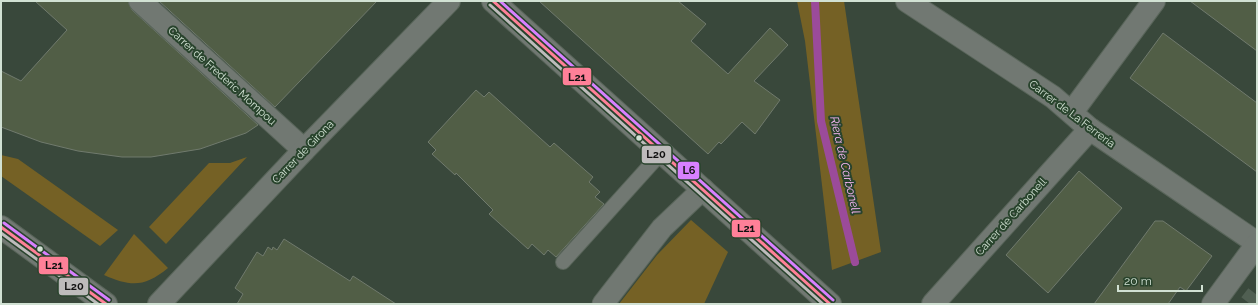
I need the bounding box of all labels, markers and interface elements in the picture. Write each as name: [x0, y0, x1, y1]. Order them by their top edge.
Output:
street label: Carrer de Frederic Mompou: [165, 24, 279, 128]
line badge: L21: [562, 67, 592, 86]
text: L21: [568, 71, 587, 84]
street label: Carrer de La Ferreria: [1027, 77, 1117, 151]
water label: Riera de Carbonell: [827, 115, 863, 215]
street label: Carrer de Girona: [270, 118, 336, 186]
unlabelled marker: [634, 133, 644, 143]
line badge: L20: [641, 145, 672, 164]
text: L20: [646, 148, 666, 161]
line badge: L6: [677, 161, 700, 180]
text: L6: [682, 164, 696, 177]
street label: Carrer de Carbonell: [973, 176, 1049, 258]
line badge: L21: [731, 219, 761, 238]
text: L21: [737, 222, 756, 235]
unlabelled marker: [35, 244, 45, 254]
line badge: L21: [38, 256, 69, 275]
text: L21: [45, 259, 64, 272]
scale bar: [1118, 267, 1202, 293]
text: 20 m: [1124, 274, 1152, 288]
line badge: L20: [58, 277, 89, 296]
text: L20: [64, 280, 84, 293]

